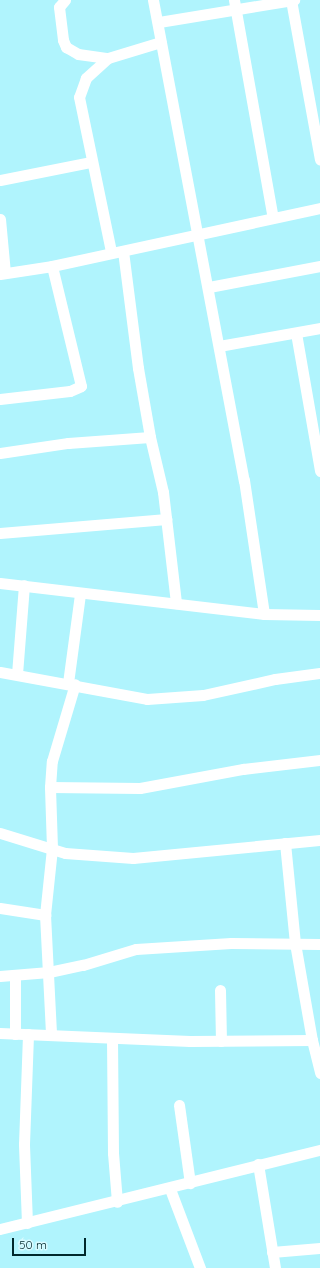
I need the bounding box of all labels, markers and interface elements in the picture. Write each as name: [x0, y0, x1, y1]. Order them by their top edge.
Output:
scale bar: [14, 1230, 88, 1256]
text: 50 m: [19, 1237, 47, 1252]

